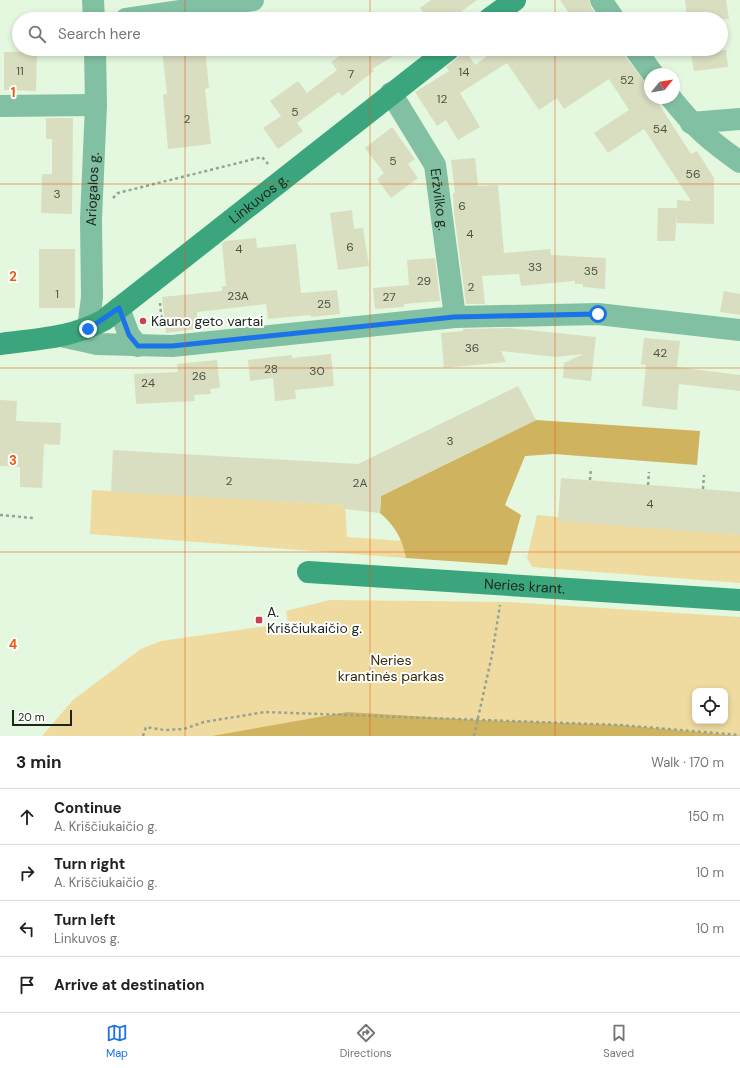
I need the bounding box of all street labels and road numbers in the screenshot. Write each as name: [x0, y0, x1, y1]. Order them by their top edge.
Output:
street label: Ariogalos g.: [82, 152, 103, 226]
street label: Eržvilko g.: [427, 167, 453, 232]
street label: Linkuvos g.: [225, 170, 292, 227]
street label: Neries krant.: [483, 574, 566, 598]

